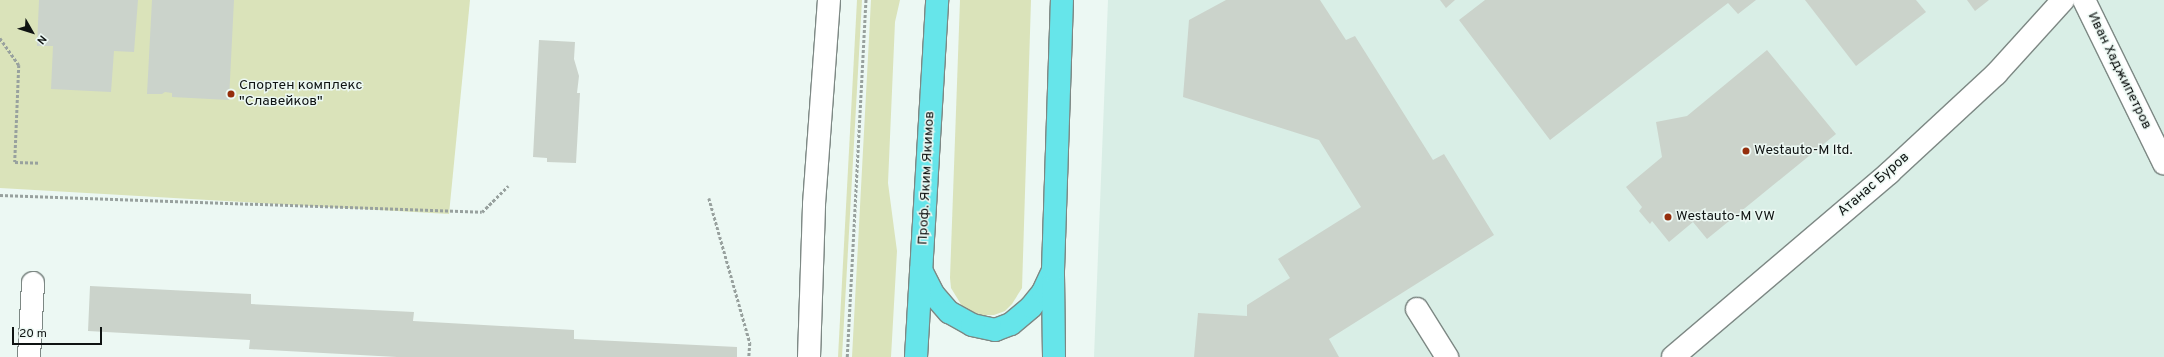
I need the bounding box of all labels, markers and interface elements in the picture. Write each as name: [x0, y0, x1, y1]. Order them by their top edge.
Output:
street label: Иван Хаджипетров: [2083, 10, 2155, 132]
north arrow: [12, 12, 52, 52]
text: N: [33, 32, 49, 47]
place label: Спортен комплекс "Славейков": [239, 78, 362, 110]
marker: Спортен комплекс "Славейков": [226, 89, 236, 99]
street label: Проф. Яким Якимов: [915, 111, 939, 245]
place label: Westauto-M ltd.: [1754, 143, 1853, 159]
marker: Westauto-M ltd.: [1741, 146, 1751, 156]
street label: Атанас Буров: [1835, 149, 1913, 221]
place label: Westauto-M VW: [1676, 209, 1776, 225]
marker: Westauto-M VW: [1663, 212, 1673, 222]
scale bar: [14, 319, 104, 345]
text: 20 m: [19, 326, 47, 342]

